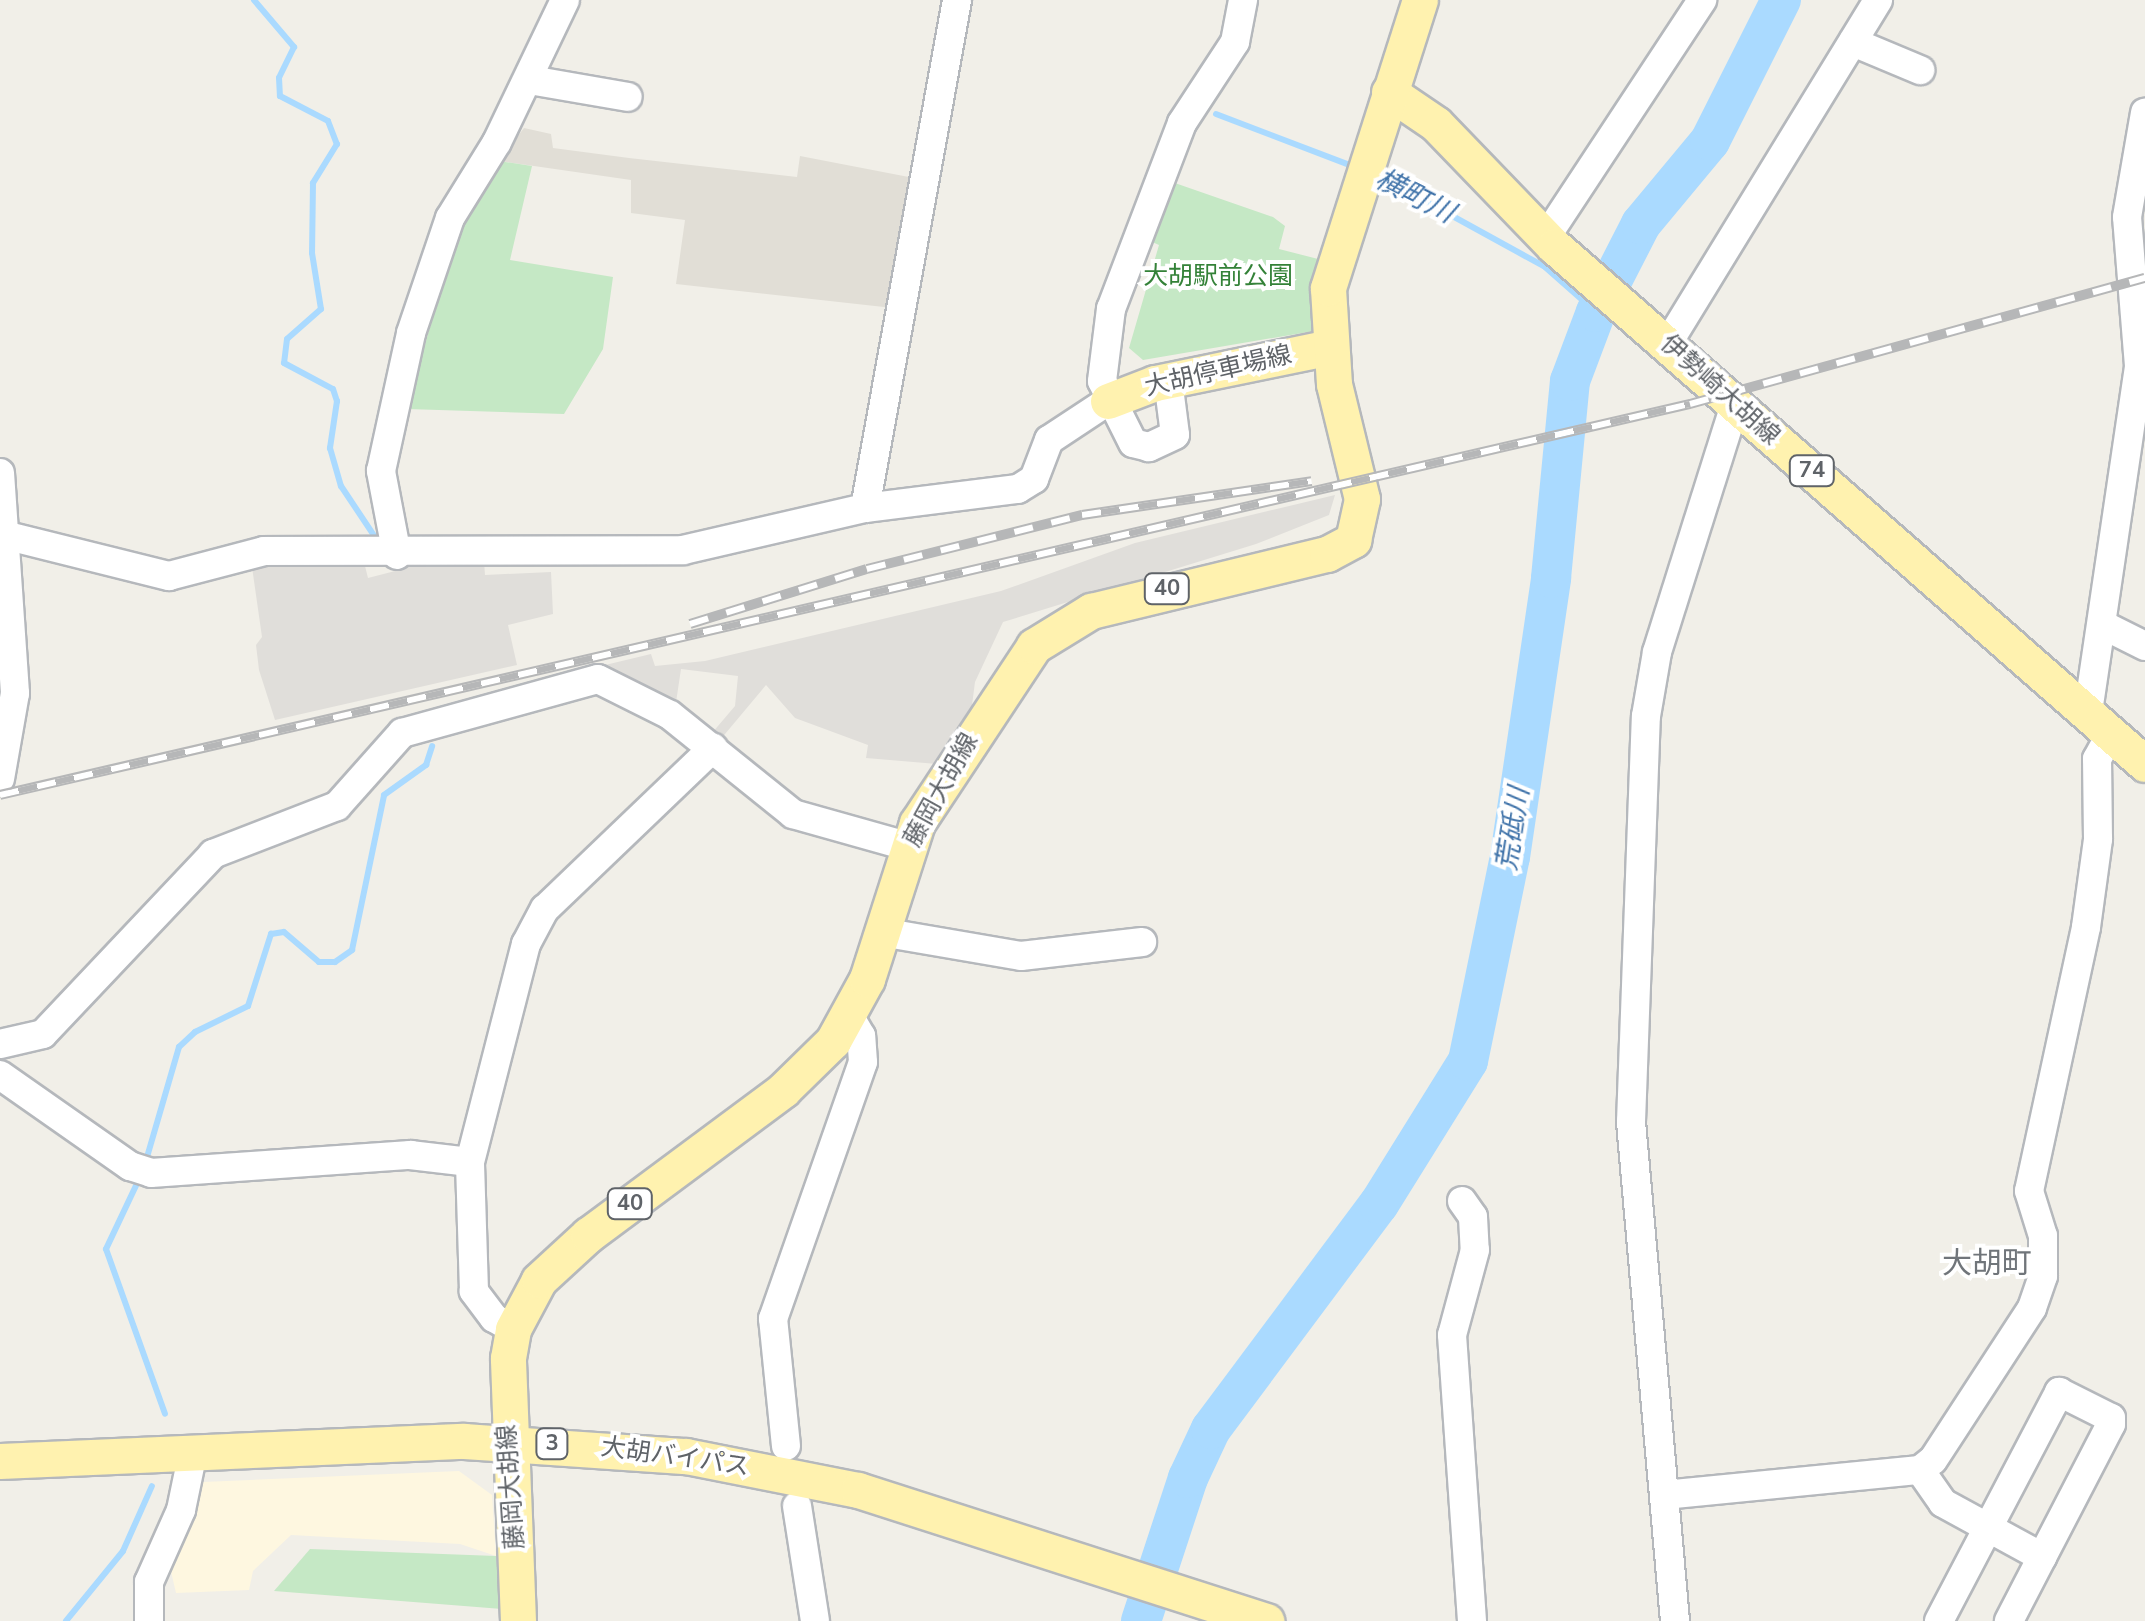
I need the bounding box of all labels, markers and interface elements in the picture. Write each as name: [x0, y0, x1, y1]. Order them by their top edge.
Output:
water label: 横町川: [1370, 162, 1460, 230]
park label: 大胡駅前公園: [1143, 261, 1293, 291]
street label: 伊勢崎大胡線: [1654, 329, 1786, 451]
street label: 大胡停車場線: [1142, 340, 1294, 402]
road number: 74: [1787, 454, 1837, 488]
road number: 40: [1142, 572, 1192, 606]
street label: 藤岡大胡線: [898, 728, 984, 852]
water label: 荒砥川: [1490, 785, 1536, 873]
road number: 40: [605, 1187, 655, 1221]
district label: 大胡町: [1942, 1246, 2032, 1282]
street label: 藤岡大胡線: [492, 1424, 530, 1550]
road number: 3: [534, 1427, 570, 1461]
street label: 大胡バイパス: [599, 1432, 751, 1482]

